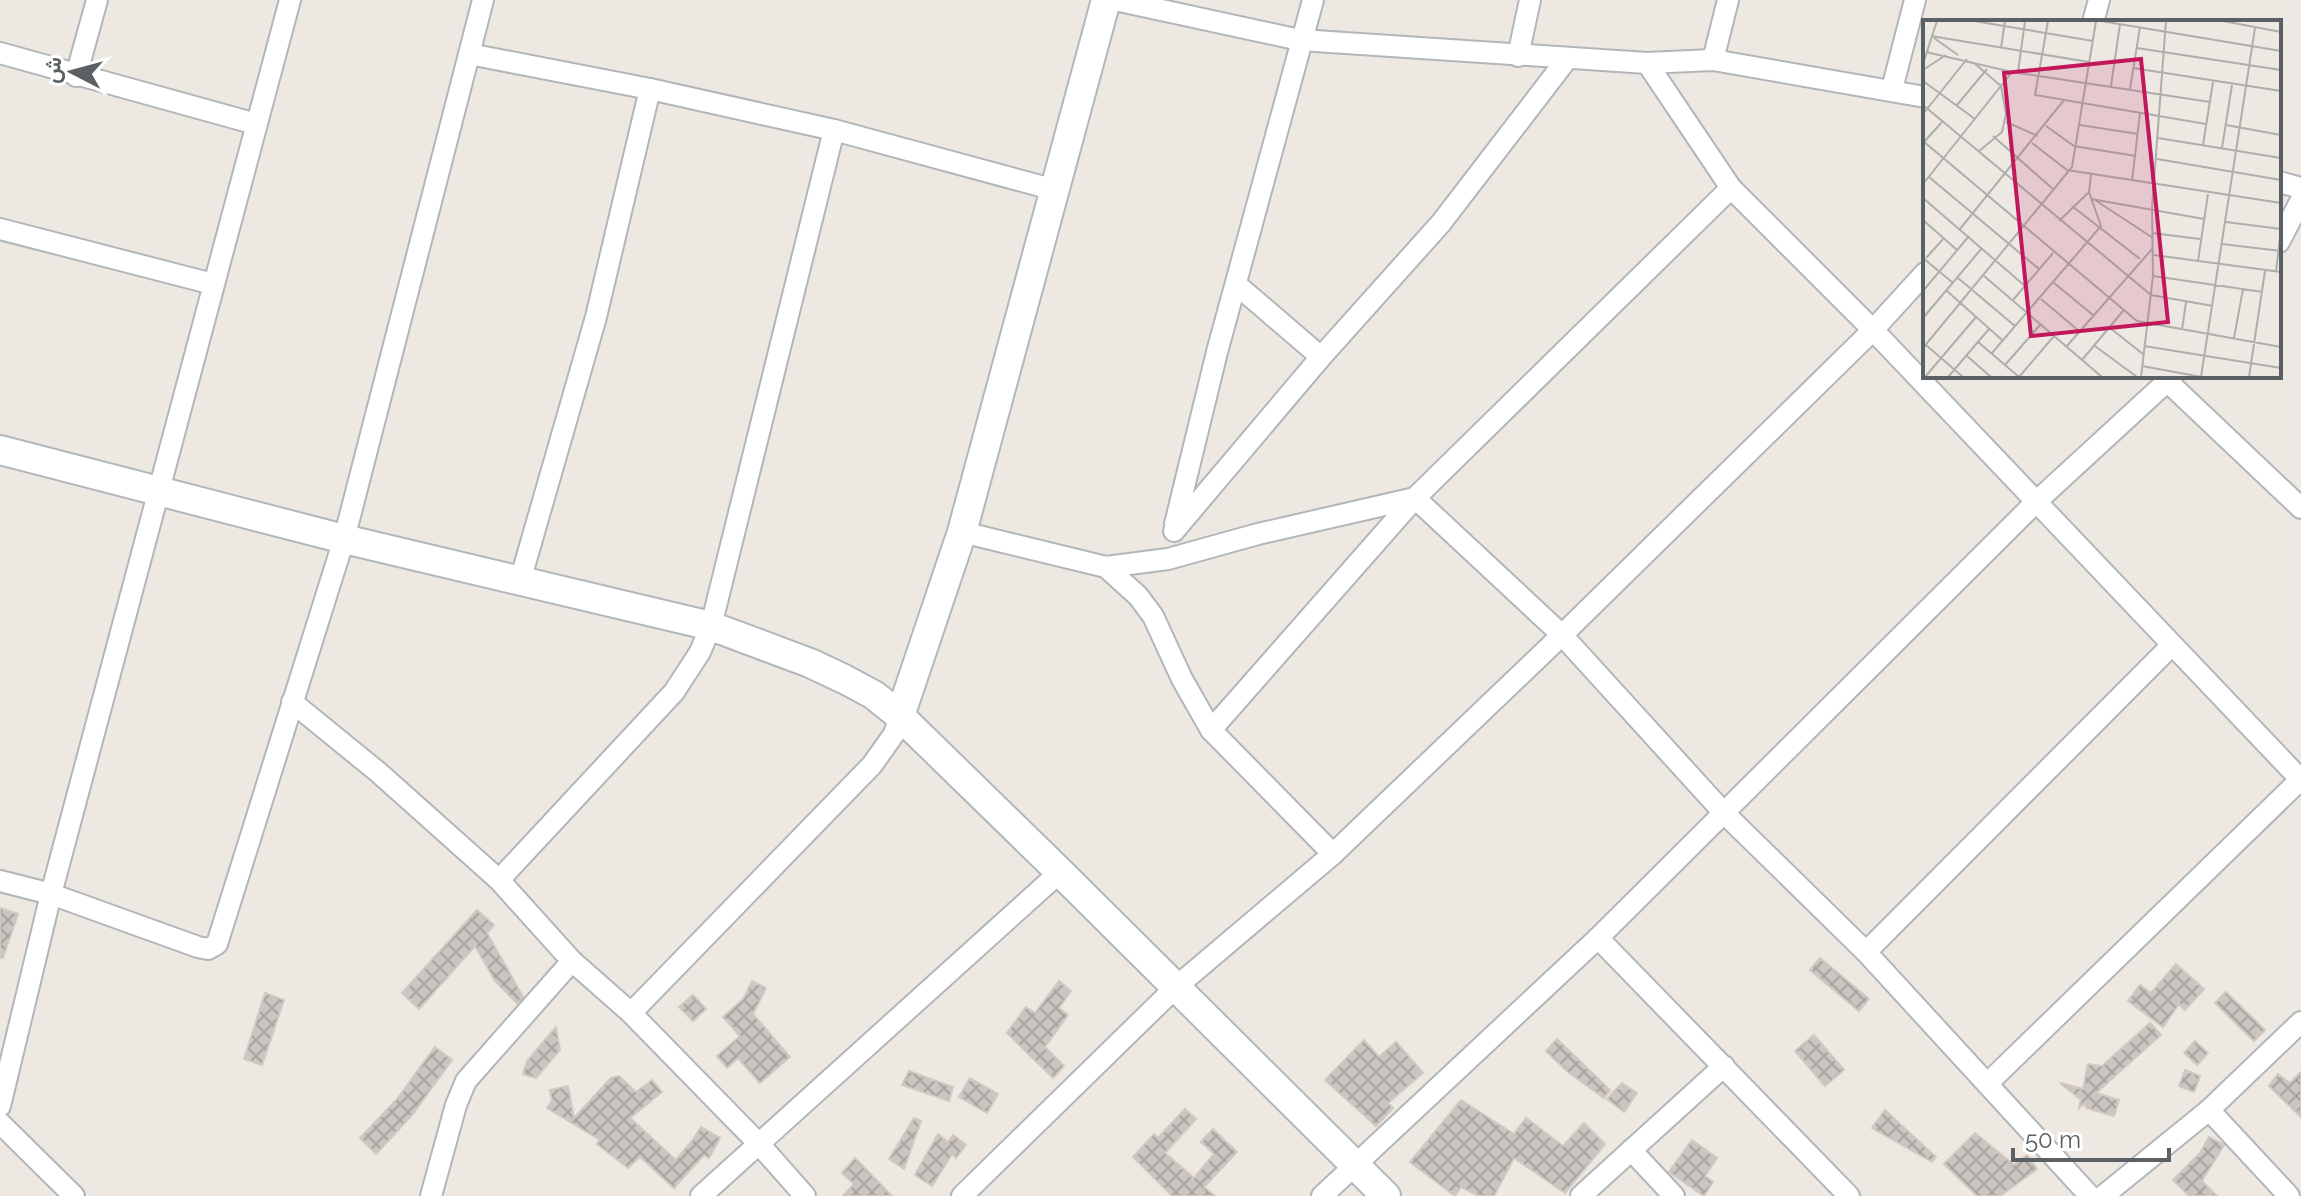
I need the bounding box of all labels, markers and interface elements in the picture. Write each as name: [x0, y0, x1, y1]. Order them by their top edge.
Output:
inset map: [1923, 20, 2281, 378]
north arrow: [32, 32, 112, 112]
text: ش: [38, 55, 67, 85]
scale bar: [2013, 1112, 2169, 1162]
text: 50 m: [2025, 1125, 2081, 1154]

